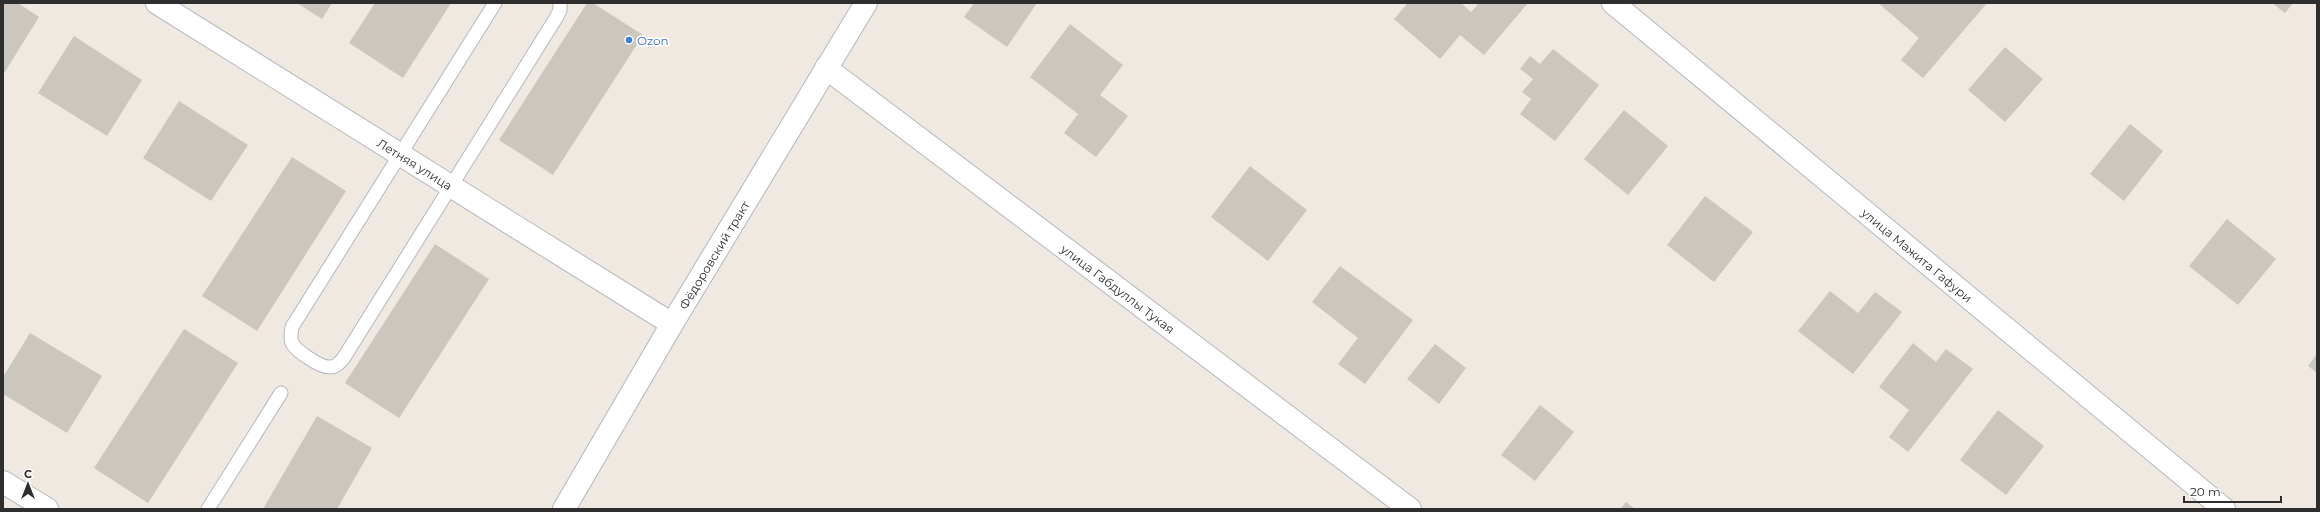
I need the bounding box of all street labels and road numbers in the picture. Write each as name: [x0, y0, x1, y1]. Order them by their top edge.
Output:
street label: Летняя улица: [375, 135, 455, 193]
street label: Фёдоровский тракт: [675, 198, 752, 312]
street label: улица Мажита Гафури: [1858, 204, 1976, 305]
street label: улица Габдуллы Тукая: [1057, 240, 1178, 336]

